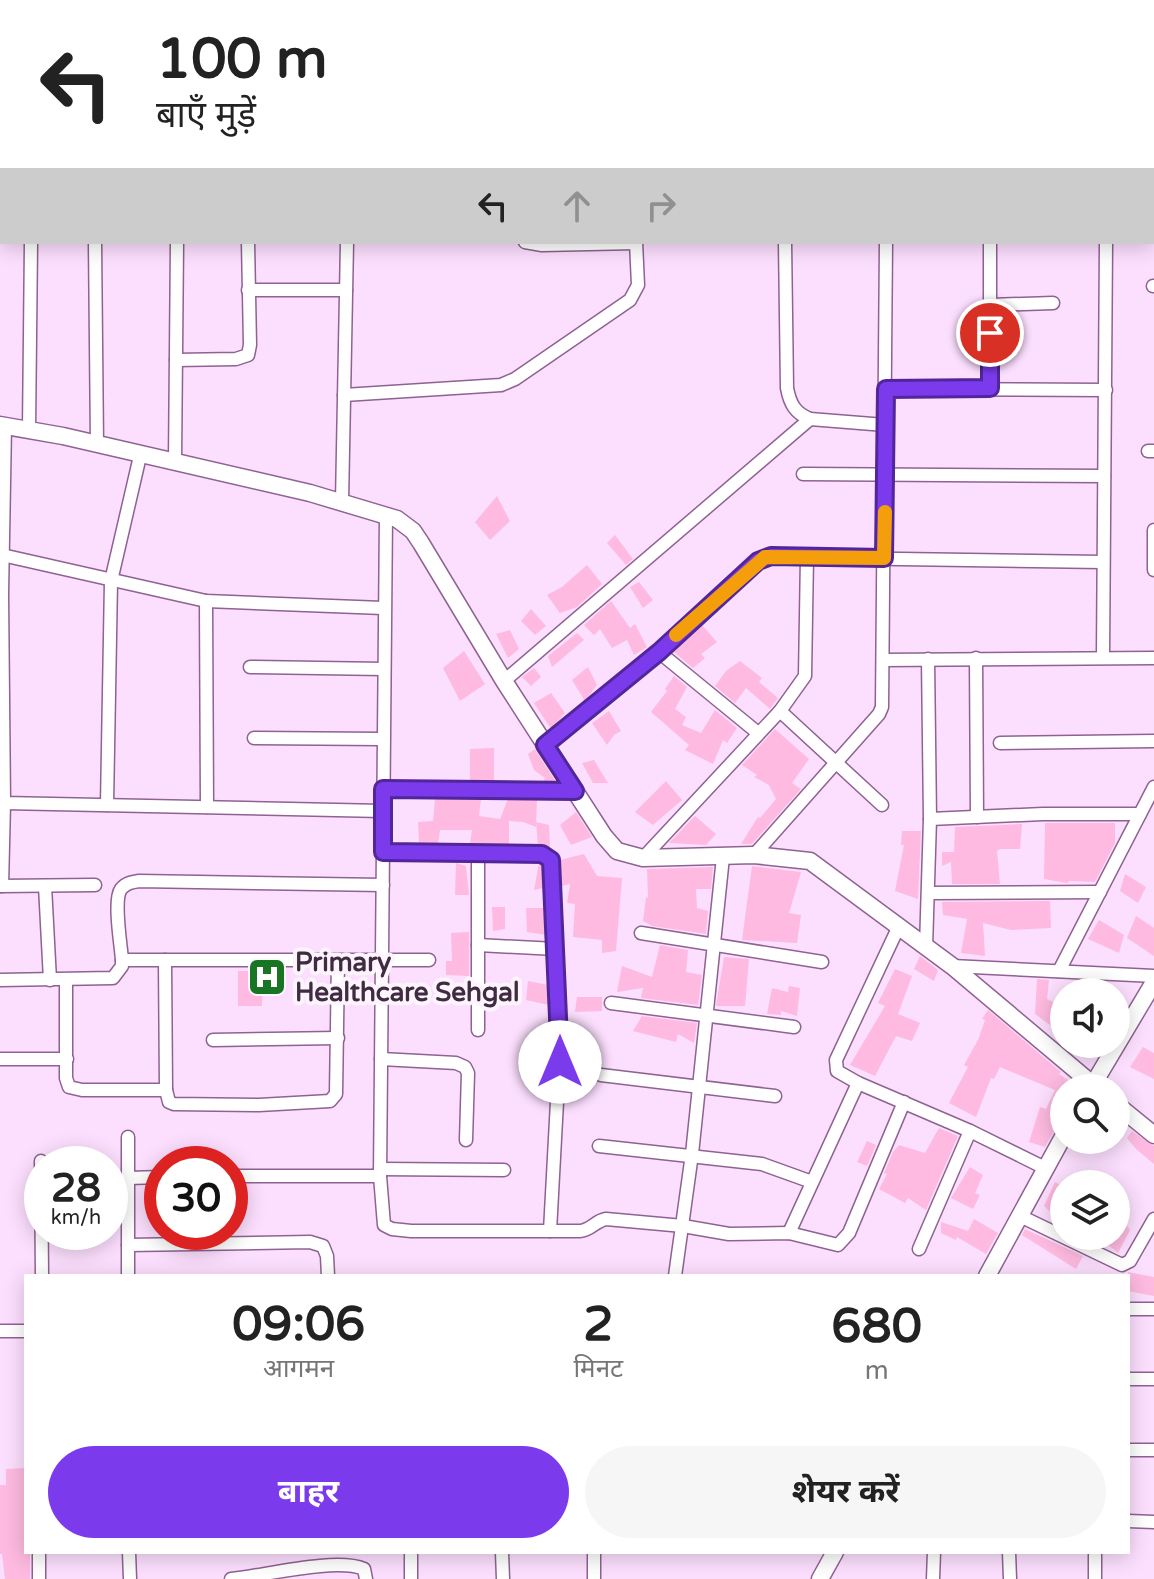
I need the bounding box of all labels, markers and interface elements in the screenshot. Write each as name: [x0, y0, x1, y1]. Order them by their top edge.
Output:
text: 100 m: [156, 26, 327, 93]
icon: left: [24, 32, 128, 136]
text: बाएँ मुड़ें: [156, 94, 256, 137]
icon: left: [471, 184, 515, 228]
icon: ahead: [555, 184, 599, 228]
icon: right: [639, 184, 683, 228]
pin: [956, 299, 1024, 367]
icon: arrive: [968, 311, 1012, 355]
place label: Primary Healthcare Sehgal: [295, 947, 519, 1008]
hospital icon: Primary Healthcare Sehgal: [246, 956, 288, 998]
map controls: [1050, 978, 1130, 1250]
button: sound: [1050, 978, 1130, 1058]
position arrow: [518, 1020, 602, 1104]
button: search: [1050, 1074, 1130, 1154]
speed limit sign: 30: [144, 1146, 248, 1250]
text: 28: [51, 1164, 101, 1212]
button: layers: [1050, 1170, 1130, 1250]
text: km/h: [51, 1206, 101, 1230]
text: 09:06: [232, 1296, 365, 1354]
text: 2: [583, 1296, 613, 1354]
text: 680: [831, 1298, 922, 1356]
text: आगमन: [263, 1353, 334, 1384]
text: मिनट: [573, 1353, 623, 1384]
text: m: [865, 1355, 889, 1386]
button: बाहर: [48, 1446, 569, 1538]
button: शेयर करें: [585, 1446, 1106, 1538]

